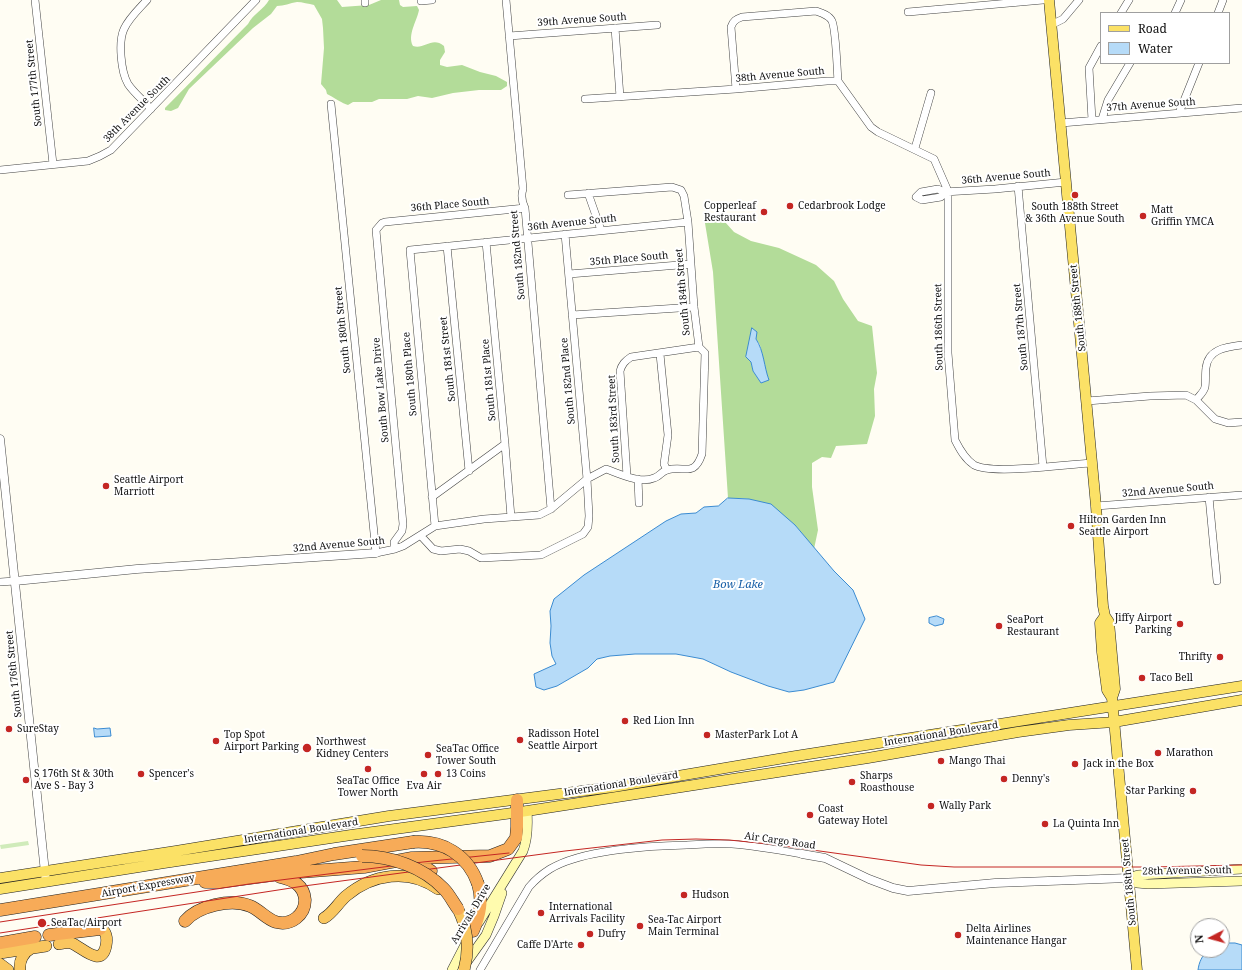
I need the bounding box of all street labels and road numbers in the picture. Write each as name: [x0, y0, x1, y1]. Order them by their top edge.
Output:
street label: 39th Avenue South: [537, 11, 627, 29]
street label: South 177th Street: [23, 39, 45, 127]
street label: 38th Avenue South: [735, 65, 825, 85]
street label: 38th Avenue South: [101, 73, 173, 145]
street label: 37th Avenue South: [1106, 96, 1196, 114]
street label: 36th Avenue South: [961, 167, 1051, 187]
street label: 36th Place South: [410, 196, 490, 214]
street label: South 182nd Street: [508, 210, 528, 300]
street label: 36th Avenue South: [527, 212, 617, 234]
street label: South 184th Street: [673, 248, 693, 336]
street label: 35th Place South: [589, 250, 669, 268]
street label: South 188th Street: [1067, 264, 1089, 352]
street label: South 186th Street: [932, 283, 946, 371]
street label: South 187th Street: [1011, 283, 1031, 371]
street label: South 180th Street: [332, 286, 354, 374]
street label: South 181st Street: [438, 316, 458, 402]
street label: South 180th Place: [400, 331, 420, 417]
street label: South Bow Lake Drive: [370, 337, 392, 443]
street label: South 182nd Place: [558, 337, 578, 425]
street label: South 181st Place: [479, 338, 499, 422]
street label: South 183rd Street: [606, 375, 622, 463]
street label: 32nd Avenue South: [1122, 480, 1214, 500]
street label: 32nd Avenue South: [293, 535, 385, 555]
street label: South 176th Street: [3, 630, 25, 718]
street label: International Boulevard: [883, 719, 999, 749]
street label: International Boulevard: [563, 769, 679, 799]
street label: International Boulevard: [243, 816, 359, 846]
street label: Air Cargo Road: [744, 830, 816, 852]
street label: South 188th Street: [1119, 838, 1139, 926]
street label: 28th Avenue South: [1142, 864, 1232, 878]
street label: Airport Expressway: [100, 872, 196, 900]
street label: Arrivals Drive: [448, 882, 494, 946]

